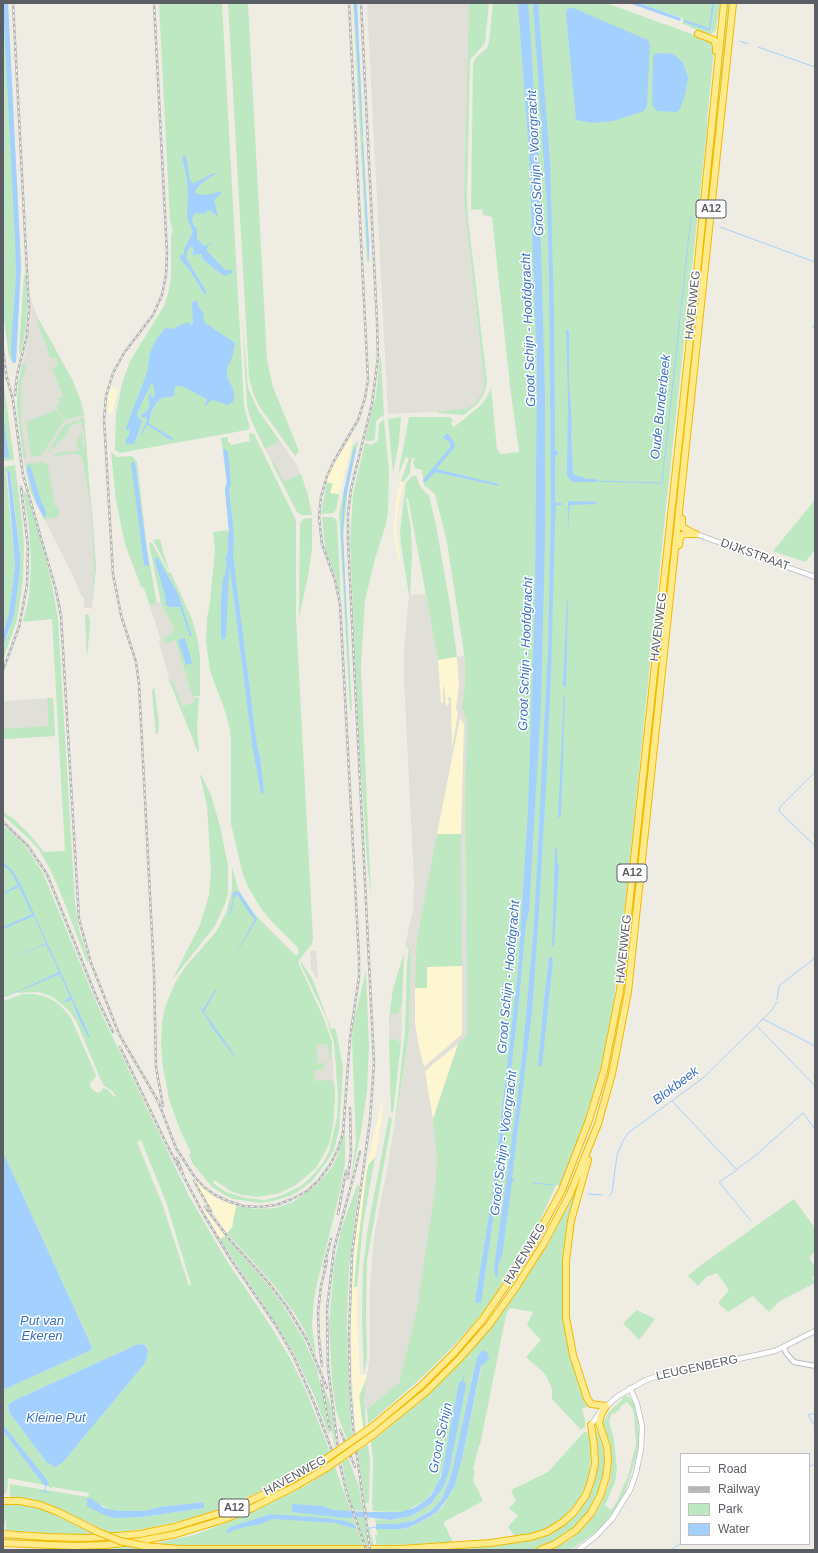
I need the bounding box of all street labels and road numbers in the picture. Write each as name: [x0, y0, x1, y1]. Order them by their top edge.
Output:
road number: A12: [696, 200, 726, 218]
street label: HAVENWEG: [682, 270, 704, 340]
street label: DIJKSTRAAT: [718, 536, 792, 574]
street label: HAVENWEG: [648, 592, 670, 662]
road number: A12: [617, 864, 647, 882]
street label: HAVENWEG: [613, 914, 635, 984]
street label: HAVENWEG: [501, 1221, 549, 1287]
street label: LEUGENBERG: [655, 1352, 739, 1384]
street label: HAVENWEG: [261, 1453, 329, 1499]
road number: A12: [219, 1499, 249, 1517]

